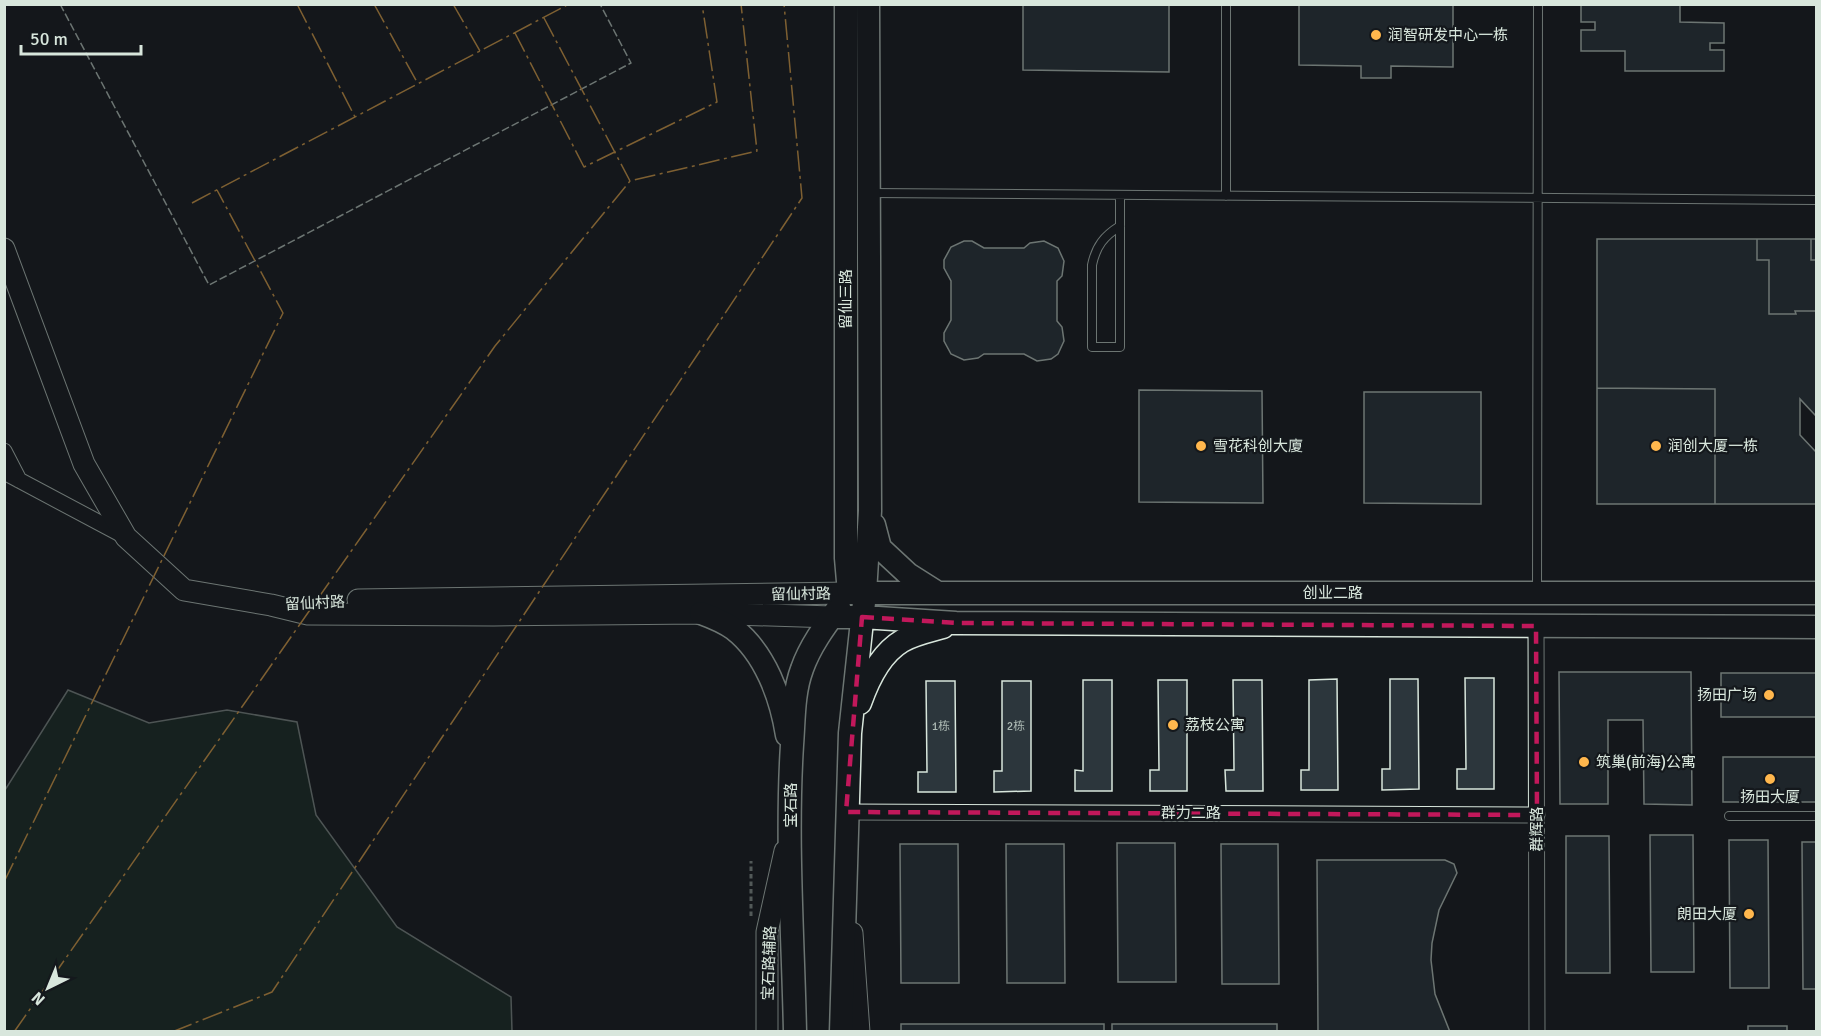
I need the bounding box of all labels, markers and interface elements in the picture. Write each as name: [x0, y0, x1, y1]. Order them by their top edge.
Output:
scale bar: [21, 18, 141, 56]
place label: 润智研发中心一栋: [1388, 26, 1508, 44]
text: 50 m: [30, 28, 68, 50]
marker: 润智研发中心一栋: [1369, 28, 1383, 42]
street label: 留仙三路: [837, 269, 855, 329]
place label: 雪花科创大廈: [1213, 437, 1303, 455]
place label: 润创大厦一栋: [1668, 437, 1758, 455]
marker: 雪花科创大廈: [1194, 439, 1208, 453]
marker: 润创大厦一栋: [1649, 439, 1663, 453]
street label: 留仙村路: [771, 584, 831, 604]
street label: 创业二路: [1303, 584, 1363, 602]
street label: 留仙村路: [285, 592, 345, 614]
place label: 扬田广场: [1697, 686, 1757, 704]
marker: 扬田广场: [1762, 688, 1776, 702]
place label: 荔枝公寓: [1185, 716, 1245, 734]
marker: 荔枝公寓: [1166, 718, 1180, 732]
house number: 1栋: [932, 719, 950, 734]
house number: 2栋: [1007, 719, 1025, 734]
place label: 筑巢(前海)公寓: [1596, 753, 1696, 771]
marker: 筑巢(前海)公寓: [1577, 755, 1591, 769]
marker: 扬田大厦: [1763, 772, 1777, 786]
street label: 宝石路: [782, 782, 800, 828]
place label: 扬田大厦: [1740, 788, 1800, 806]
street label: 群力二路: [1161, 804, 1221, 822]
street label: 群辉路: [1528, 806, 1546, 852]
place label: 朗田大厦: [1677, 905, 1737, 923]
marker: 朗田大厦: [1742, 907, 1756, 921]
street label: 宝石路辅路: [759, 925, 779, 1001]
north arrow: [18, 958, 78, 1018]
text: N: [28, 987, 49, 1009]

